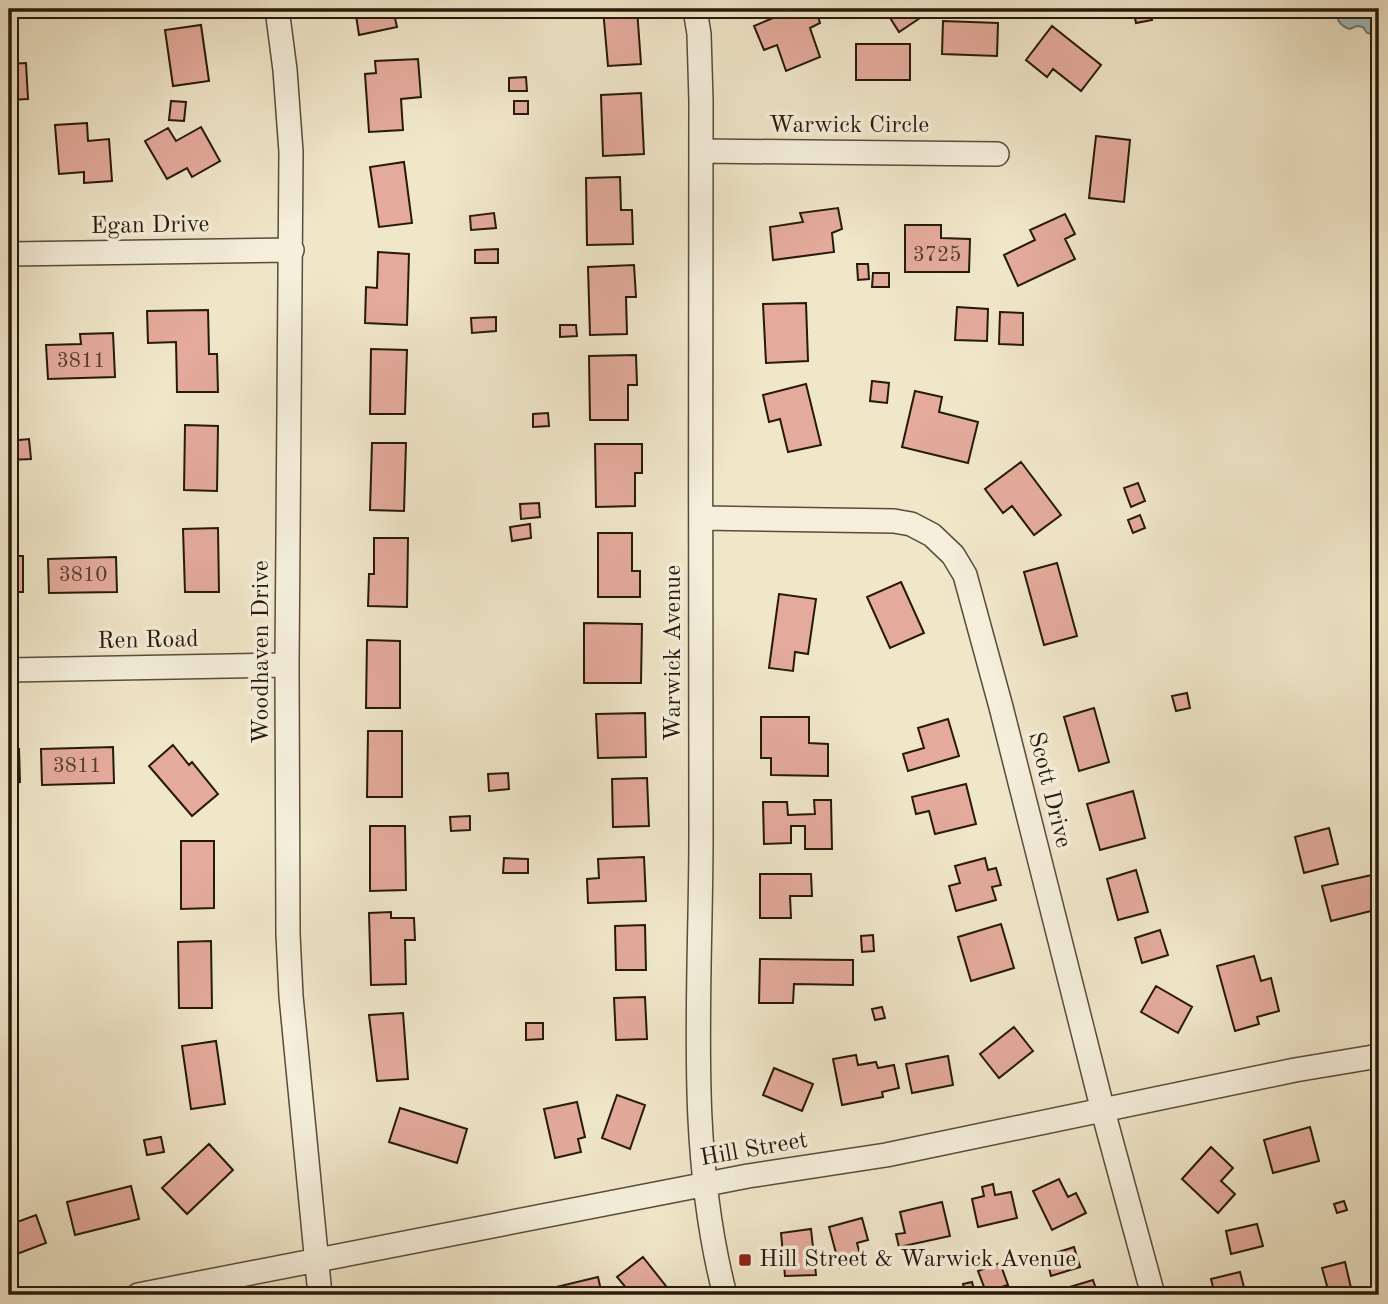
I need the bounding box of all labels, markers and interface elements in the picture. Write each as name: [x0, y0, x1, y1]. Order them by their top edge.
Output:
street label: Warwick Circle: [769, 114, 929, 138]
street label: Egan Drive: [90, 213, 210, 239]
house number: 3725: [913, 245, 961, 266]
house number: 3811: [57, 351, 105, 372]
street label: Woodhaven Drive: [250, 560, 274, 744]
house number: 3810: [59, 565, 107, 586]
street label: Warwick Avenue: [662, 565, 686, 741]
street label: Ren Road: [97, 628, 199, 654]
street label: Scott Drive: [1023, 730, 1075, 850]
house number: 3811: [53, 756, 101, 777]
street label: Hill Street: [698, 1129, 810, 1171]
place label: Hill Street & Warwick Avenue: [759, 1248, 1076, 1272]
marker: Hill Street & Warwick Avenue: [737, 1252, 753, 1268]

